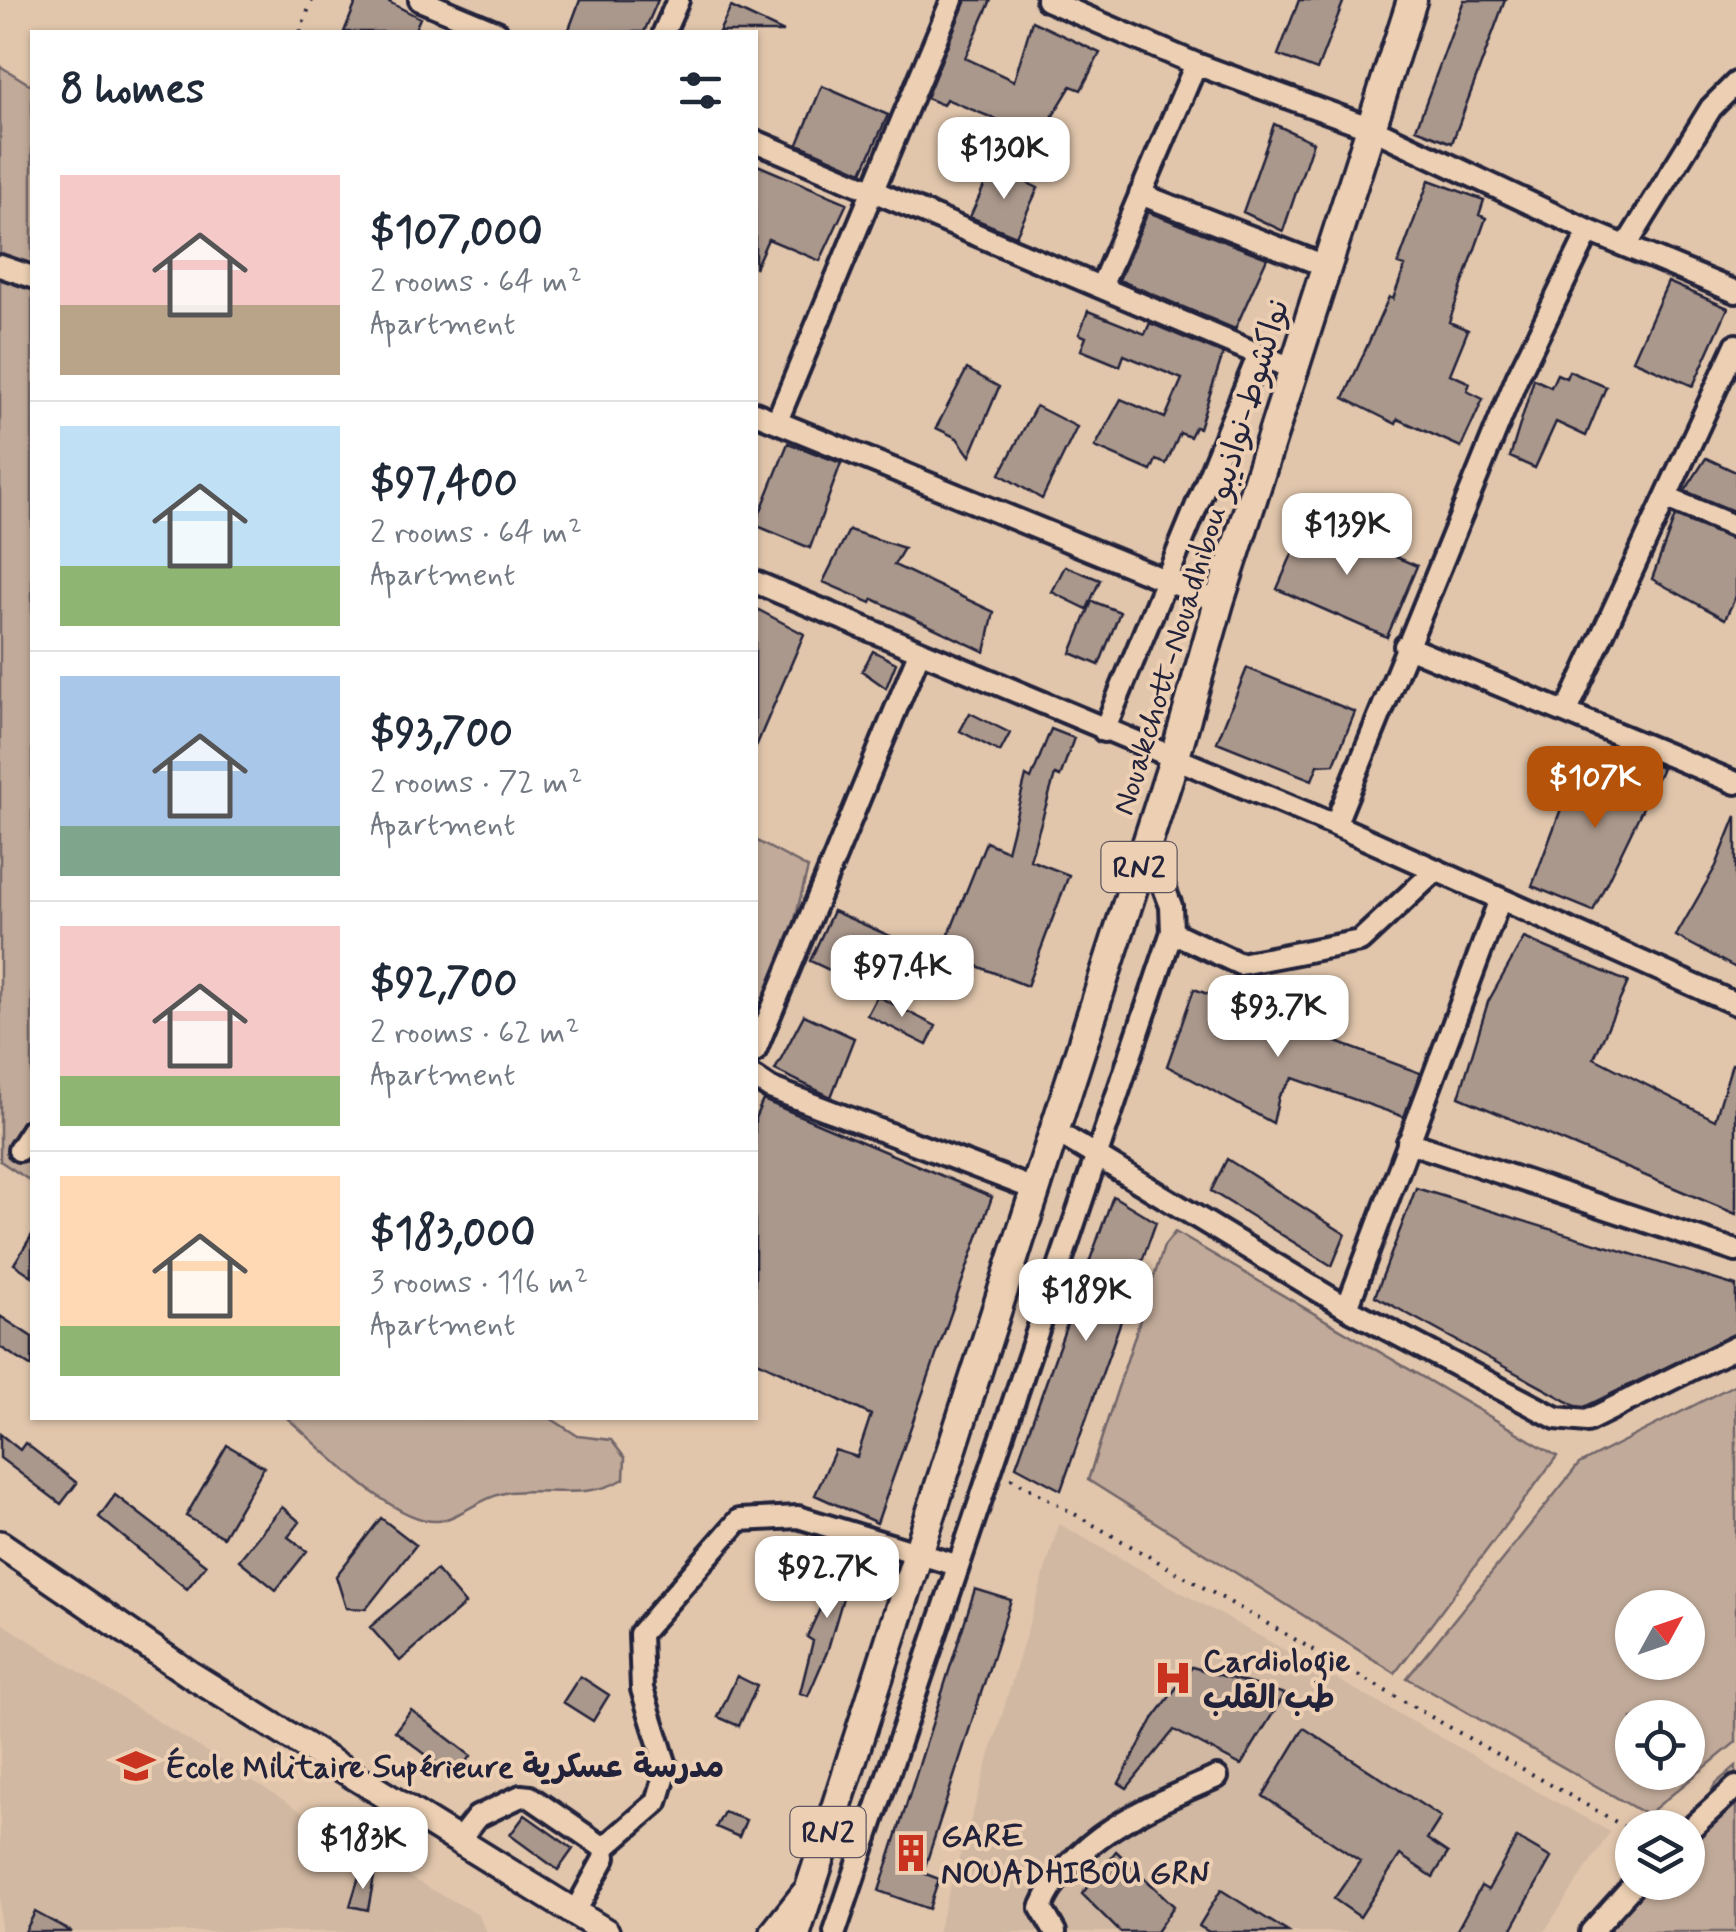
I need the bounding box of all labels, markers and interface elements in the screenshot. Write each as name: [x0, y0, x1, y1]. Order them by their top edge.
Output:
text: 8 homes: [60, 63, 205, 118]
icon: filters: [673, 63, 728, 118]
pin: $130K: [934, 117, 1074, 202]
text: $130K: [960, 128, 1048, 170]
text: $107,000: [370, 206, 543, 261]
icon: home: [140, 215, 260, 335]
text: 2 rooms · 64 m²: [370, 261, 582, 303]
street label: Nouakchott-Nouadhibou نواكشوط-نواذيبو: [1103, 293, 1301, 820]
text: Apartment: [370, 303, 515, 345]
text: $97,400: [370, 457, 518, 512]
icon: home: [140, 466, 260, 586]
pin: $139K: [1277, 493, 1417, 578]
text: $139K: [1304, 504, 1390, 546]
text: 2 rooms · 64 m²: [370, 512, 582, 554]
text: Apartment: [370, 554, 515, 596]
text: $93,700: [370, 707, 513, 762]
icon: home: [140, 716, 260, 836]
pin: $107K: [1525, 746, 1665, 831]
text: $107K: [1549, 757, 1641, 799]
text: 2 rooms · 72 m²: [370, 762, 583, 804]
text: Apartment: [370, 804, 515, 846]
road number: RN2: [1102, 842, 1176, 892]
pin: $97.4K: [821, 935, 983, 1020]
text: $97.4K: [853, 946, 951, 988]
text: $92,700: [370, 957, 518, 1012]
icon: home: [140, 966, 260, 1086]
pin: $93.7K: [1197, 975, 1359, 1060]
text: $93.7K: [1230, 986, 1326, 1028]
text: 2 rooms · 62 m²: [370, 1012, 579, 1054]
text: Apartment: [370, 1054, 515, 1096]
text: $183,000: [370, 1207, 535, 1262]
icon: home: [140, 1216, 260, 1336]
pin: $189K: [1016, 1259, 1156, 1344]
text: 3 rooms · 116 m²: [370, 1262, 588, 1304]
text: $189K: [1041, 1270, 1131, 1312]
text: Apartment: [370, 1304, 515, 1346]
pin: $92.7K: [746, 1536, 908, 1621]
text: $92.7K: [777, 1547, 877, 1589]
north arrow: [1615, 1590, 1705, 1680]
map controls: [1615, 1590, 1705, 1900]
place label: Cardiologie طب القلب: [1203, 1641, 1350, 1720]
hospital icon: Cardiologie طب القلب: [1152, 1657, 1194, 1699]
button: locate: [1615, 1700, 1705, 1790]
school or university icon: École Militaire Supérieure مدرسة عسكرية: [115, 1745, 157, 1787]
place label: École Militaire Supérieure مدرسة عسكرية: [166, 1746, 724, 1789]
pin: $183K: [293, 1807, 433, 1892]
road number: RN2: [790, 1807, 866, 1857]
button: layers: [1615, 1810, 1705, 1900]
place label: GARE NOUADHIBOU GRN: [941, 1816, 1210, 1895]
text: $183K: [320, 1818, 406, 1860]
building icon: GARE NOUADHIBOU GRN: [890, 1832, 932, 1874]

